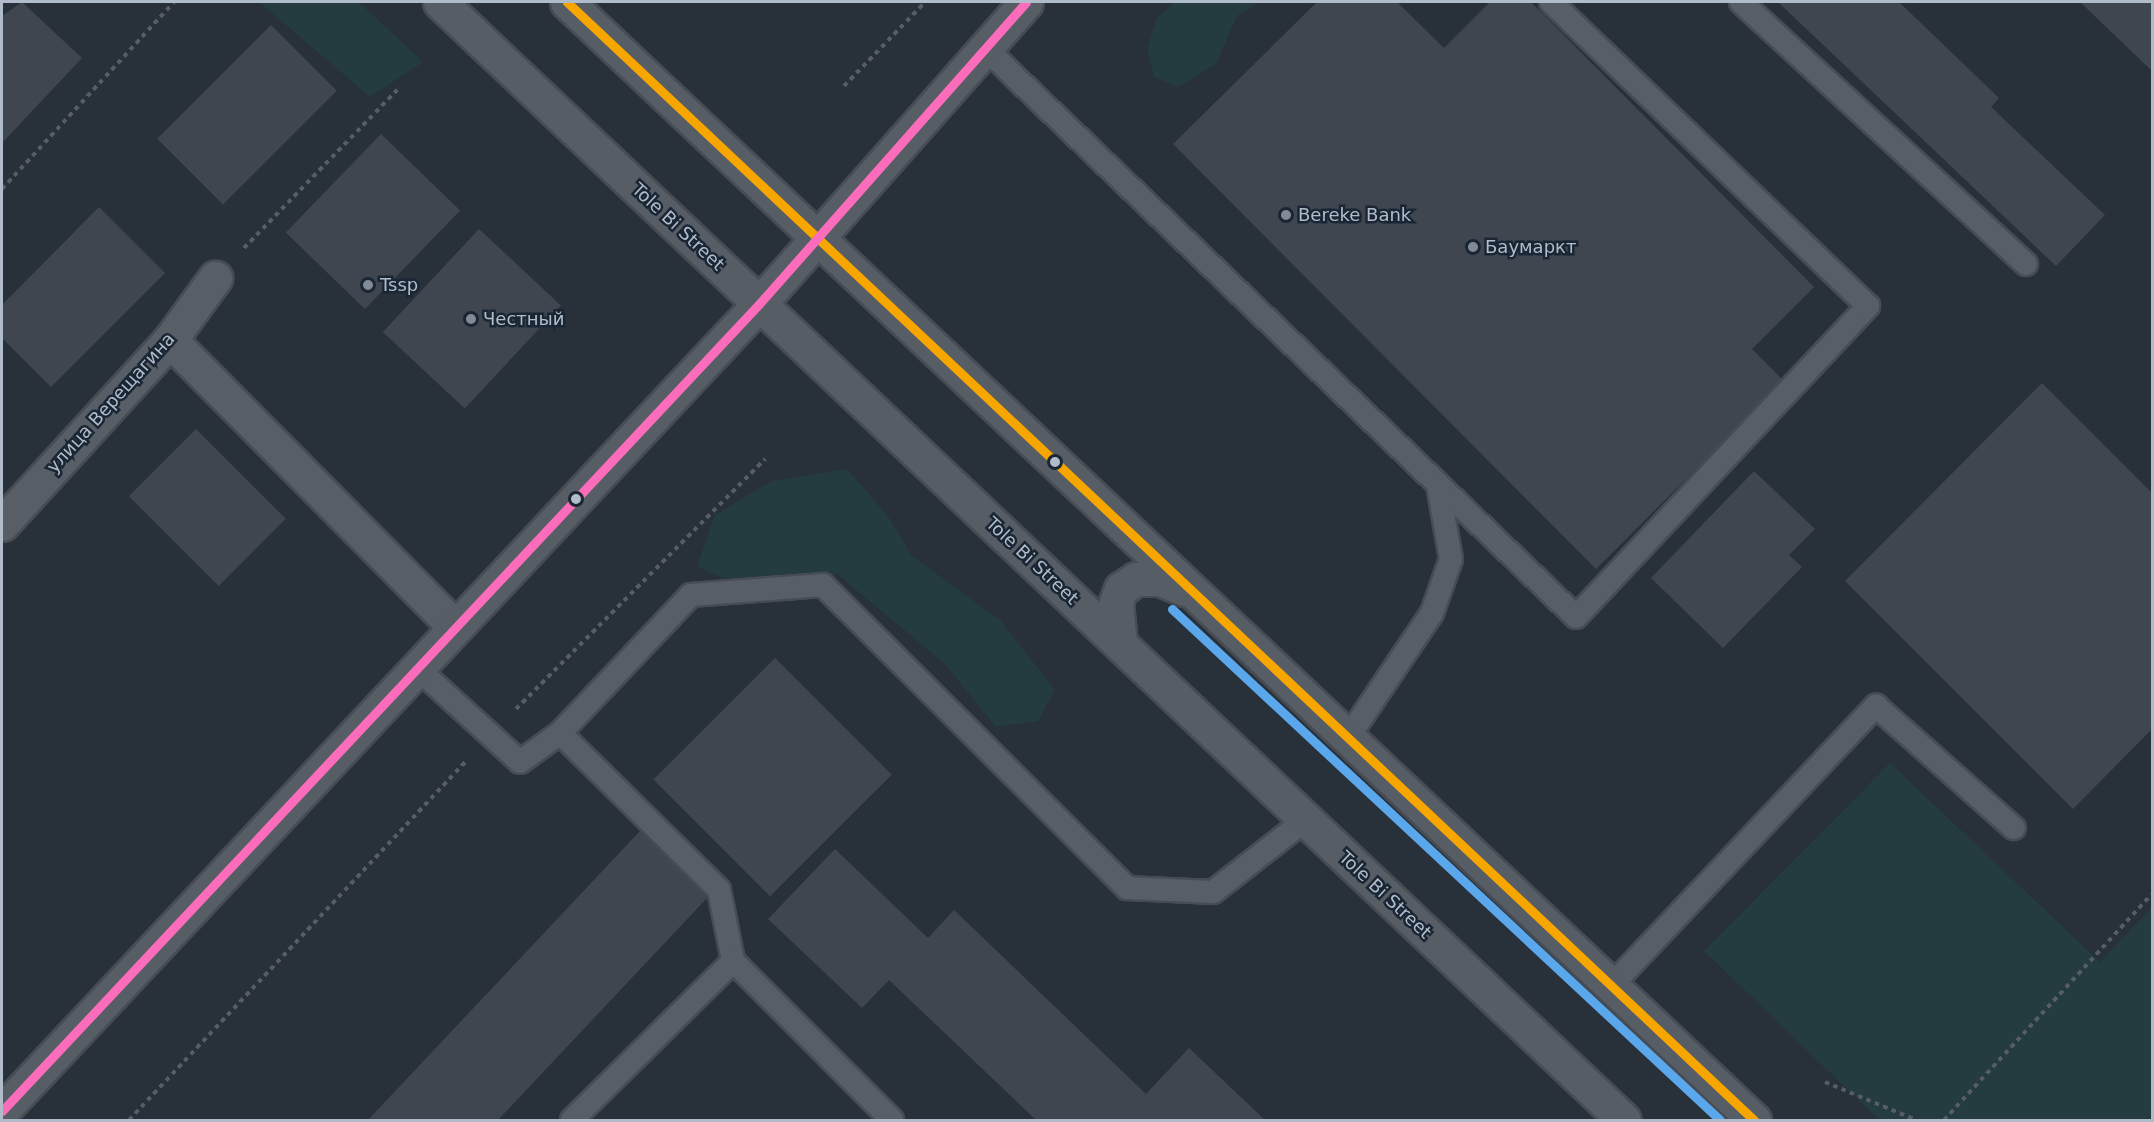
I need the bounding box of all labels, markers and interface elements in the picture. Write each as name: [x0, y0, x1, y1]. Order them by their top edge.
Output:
street label: Tole Bi Street: [627, 179, 729, 275]
place label: Bereke Bank: [1298, 204, 1411, 226]
marker: Bereke Bank: [1279, 208, 1293, 222]
place label: Баумаркт: [1485, 236, 1576, 258]
marker: Баумаркт: [1466, 240, 1480, 254]
place label: Tssp: [380, 274, 418, 296]
marker: Tssp: [361, 278, 375, 292]
place label: Честный: [483, 308, 564, 330]
marker: Честный: [464, 312, 478, 326]
street label: улица Верещагина: [43, 329, 179, 477]
unlabelled marker: [1049, 456, 1061, 468]
unlabelled marker: [570, 493, 582, 505]
street label: Tole Bi Street: [981, 513, 1083, 609]
street label: Tole Bi Street: [1334, 847, 1436, 943]

